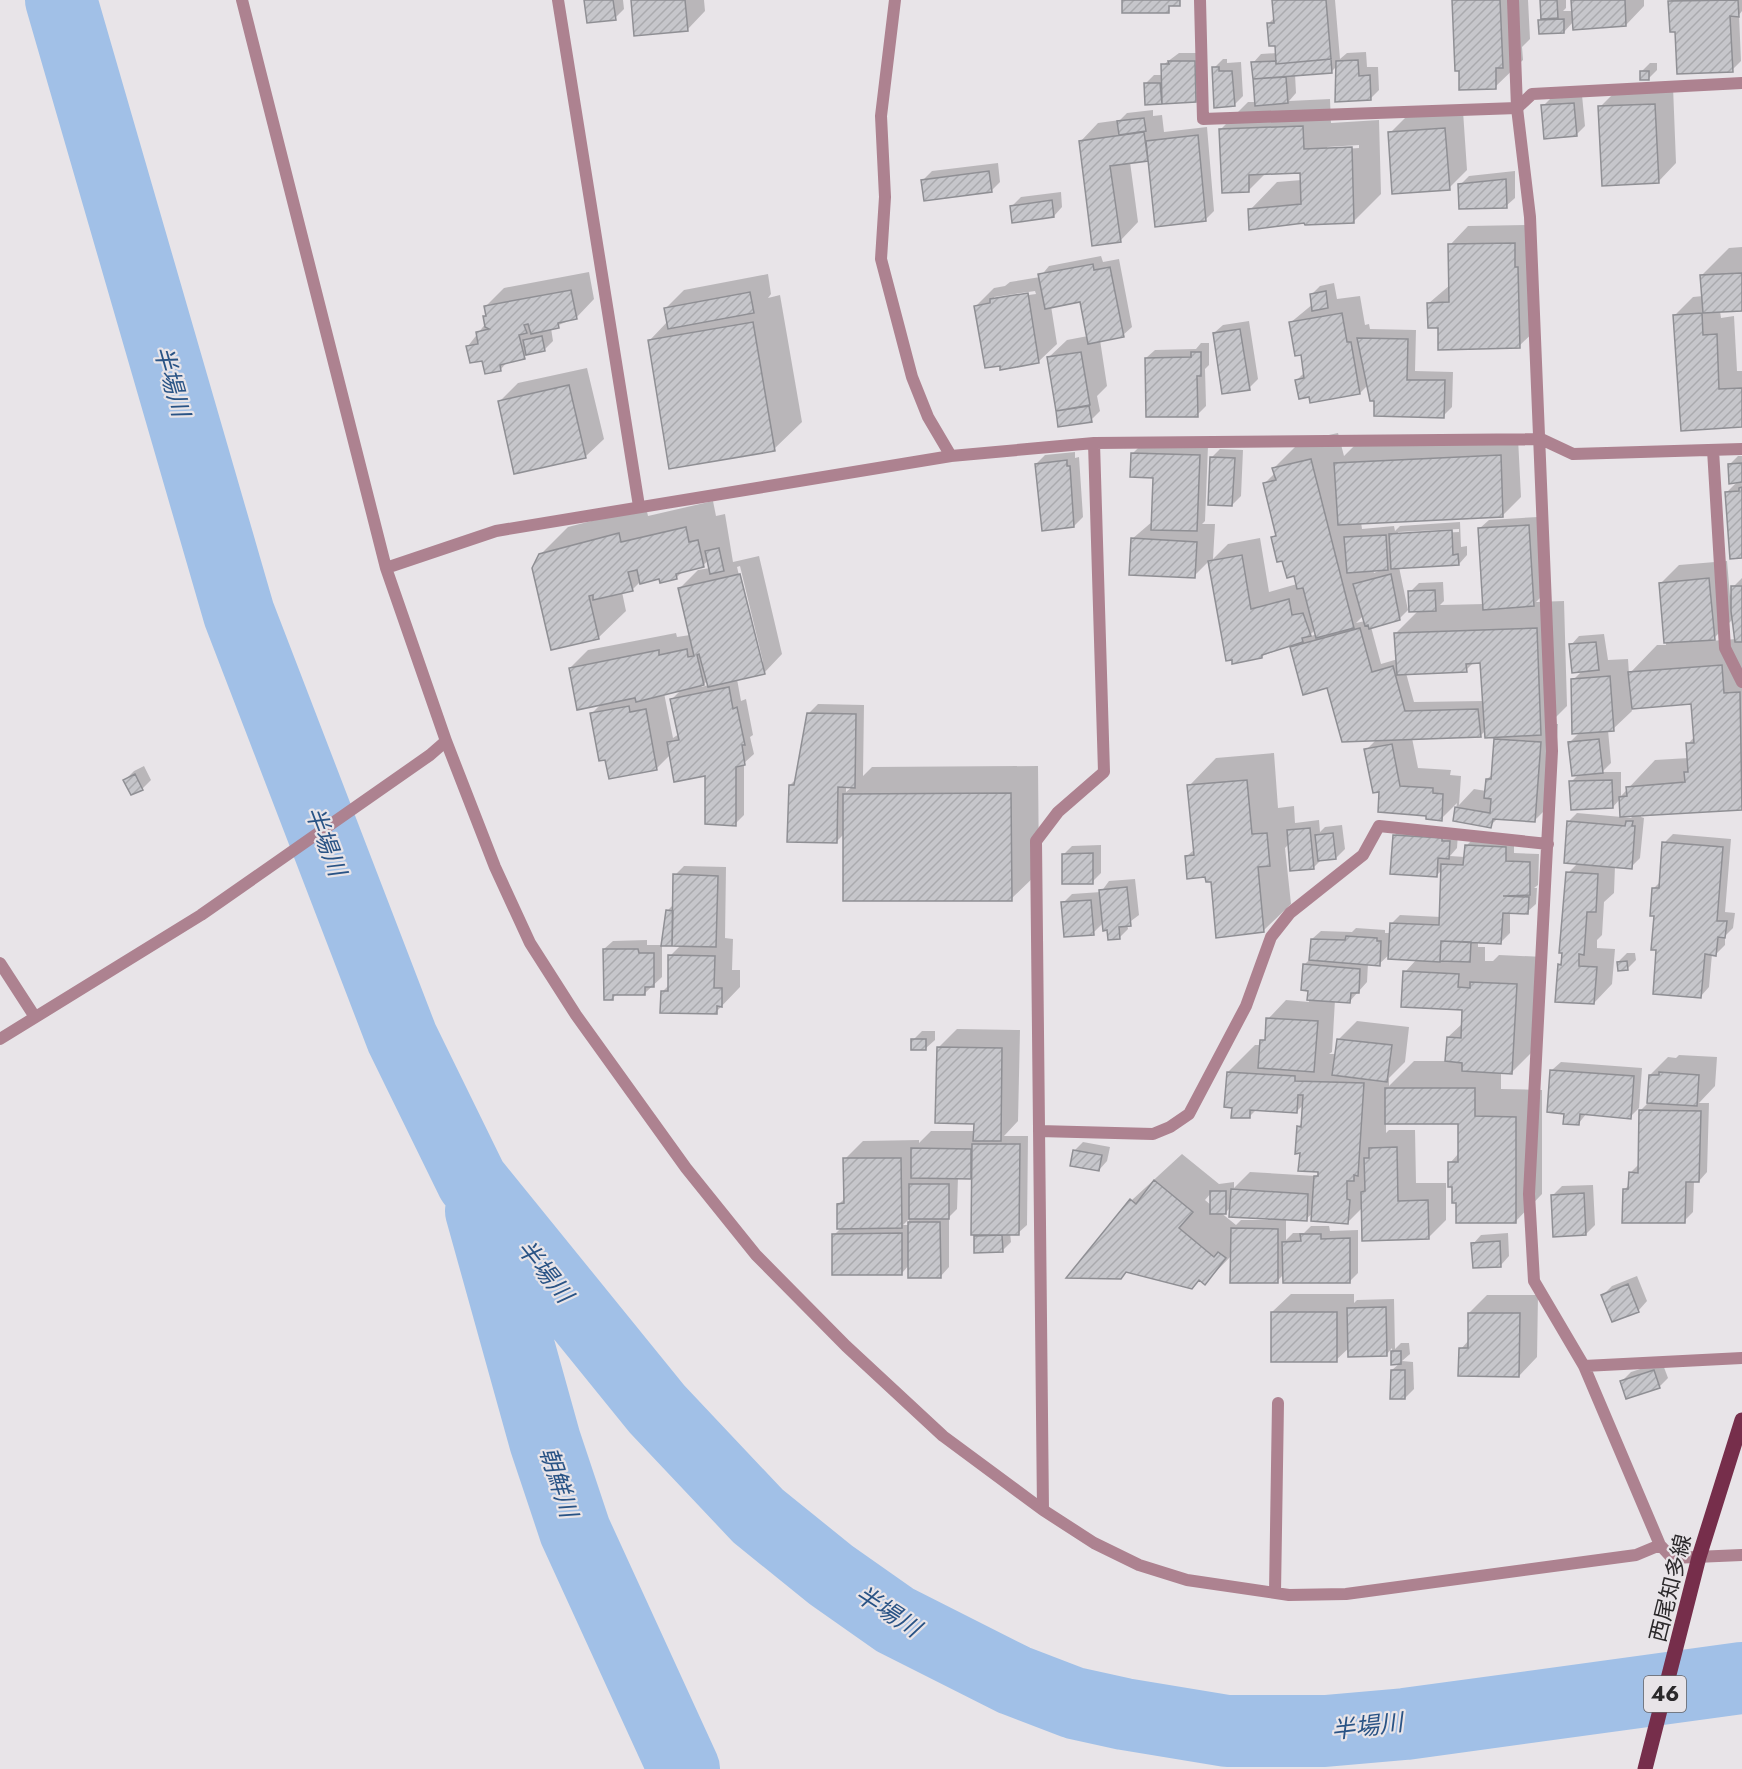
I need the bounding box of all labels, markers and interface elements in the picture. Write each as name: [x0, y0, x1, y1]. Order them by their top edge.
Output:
water label: 半場川: [145, 342, 200, 423]
water label: 半場川: [297, 801, 356, 884]
water label: 半場川: [509, 1232, 583, 1312]
water label: 朝鮮川: [531, 1442, 588, 1524]
street label: 西尾知多線: [1641, 1531, 1699, 1645]
water label: 半場川: [848, 1577, 930, 1647]
road number: 46: [1644, 1676, 1686, 1712]
water label: 半場川: [1329, 1704, 1408, 1748]

